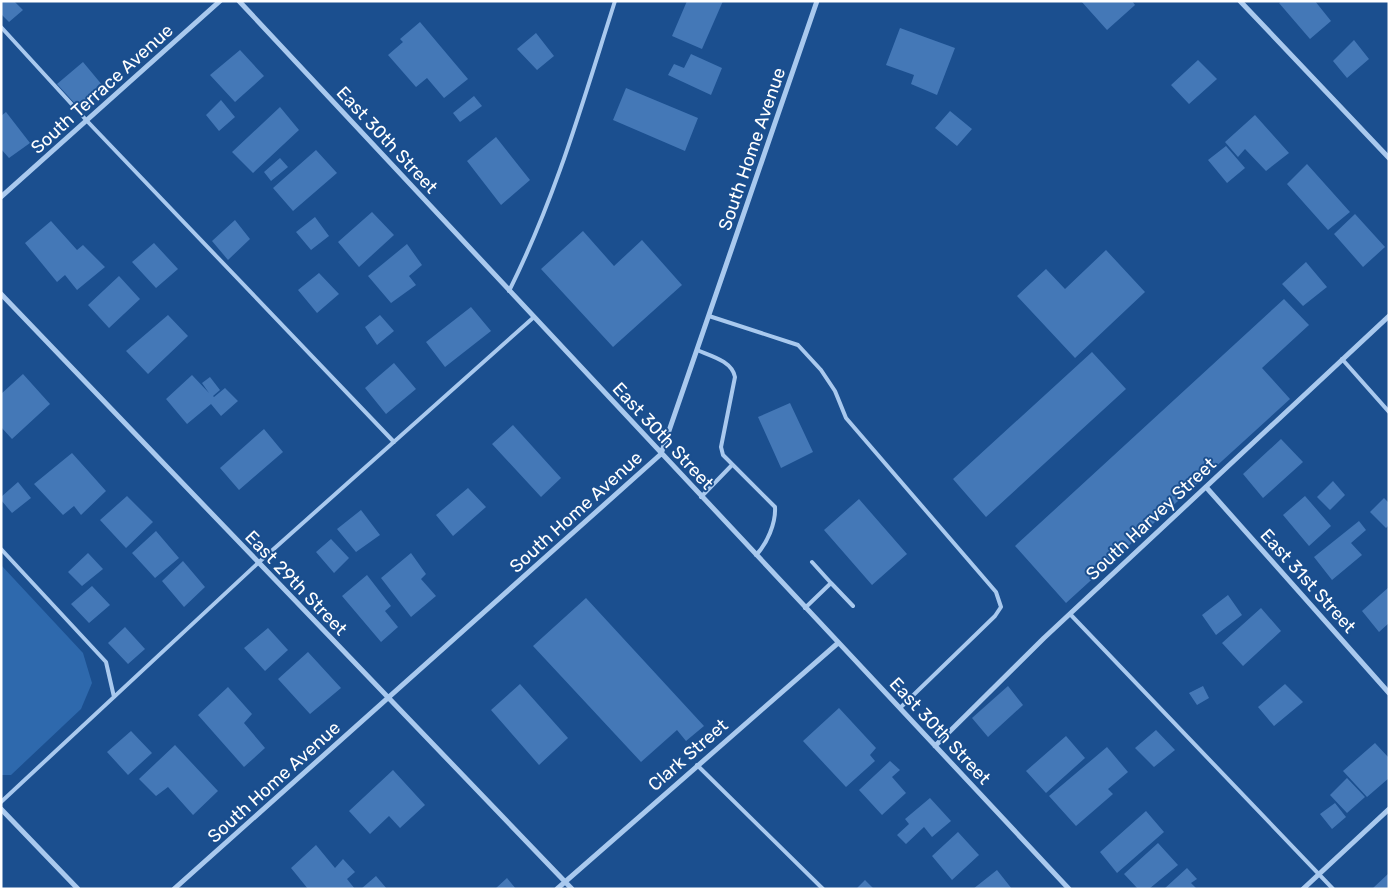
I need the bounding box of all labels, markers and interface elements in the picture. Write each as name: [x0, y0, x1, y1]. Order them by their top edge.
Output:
street label: South Terrace Avenue: [26, 19, 178, 159]
street label: South Home Avenue: [714, 65, 790, 233]
street label: East 30th Street: [332, 82, 442, 198]
street label: East 30th Street: [608, 378, 718, 494]
street label: South Home Avenue: [505, 447, 647, 577]
street label: South Harvey Street: [1081, 453, 1221, 585]
street label: East 31st Street: [1256, 524, 1360, 638]
street label: East 29th Street: [240, 526, 352, 640]
street label: East 30th Street: [885, 673, 995, 789]
street label: Clark Street: [644, 714, 732, 796]
street label: South Home Avenue: [203, 717, 345, 847]

